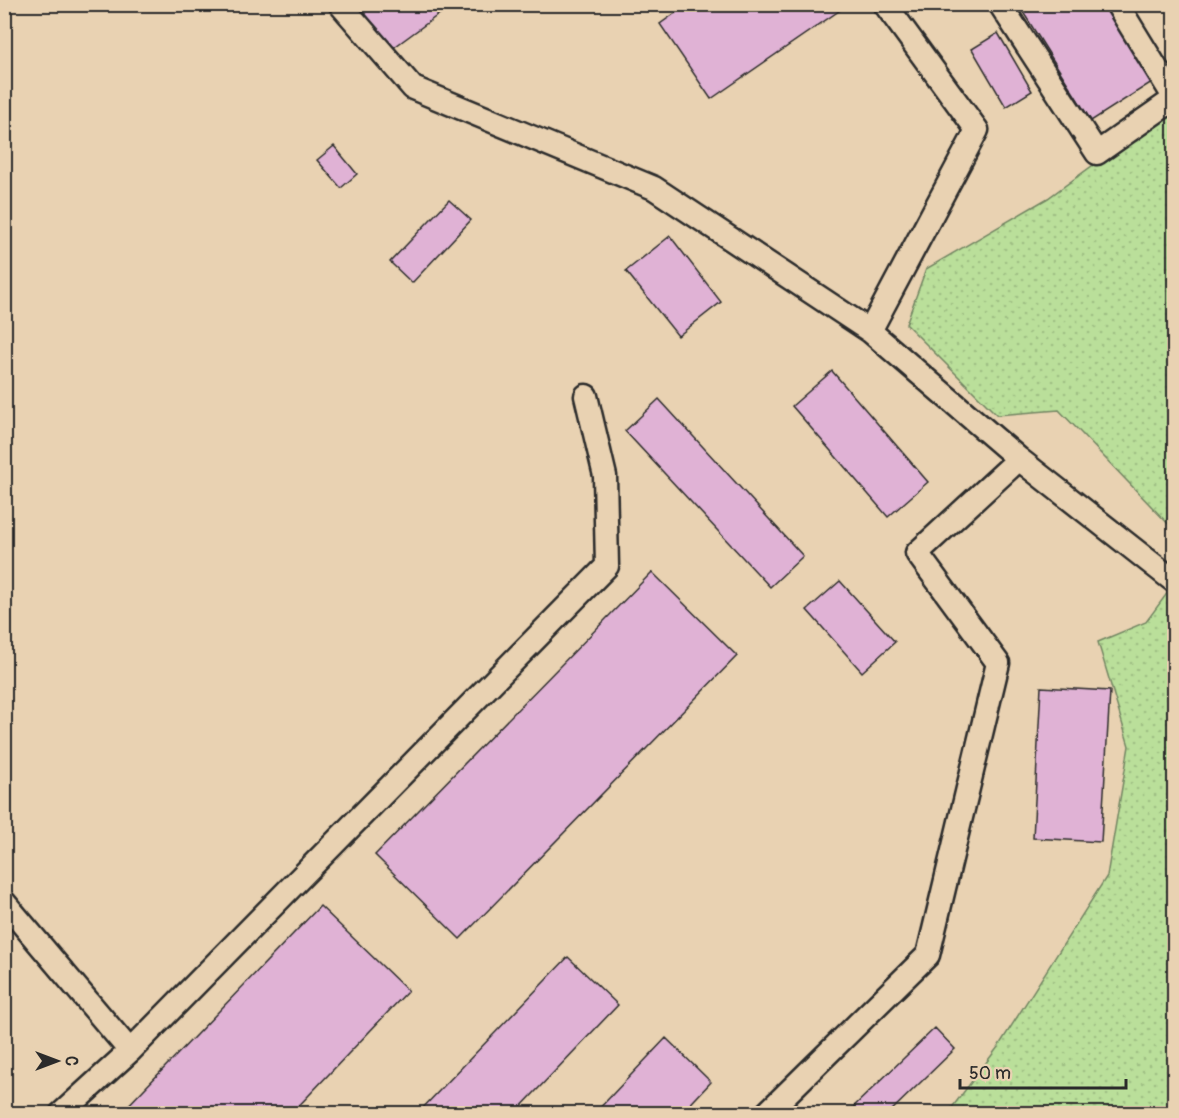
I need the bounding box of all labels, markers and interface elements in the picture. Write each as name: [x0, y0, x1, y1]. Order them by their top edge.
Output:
north arrow: [27, 1031, 87, 1091]
scale bar: [960, 1052, 1126, 1090]
text: С: [61, 1056, 81, 1066]
text: 50 m: [969, 1062, 1011, 1085]

